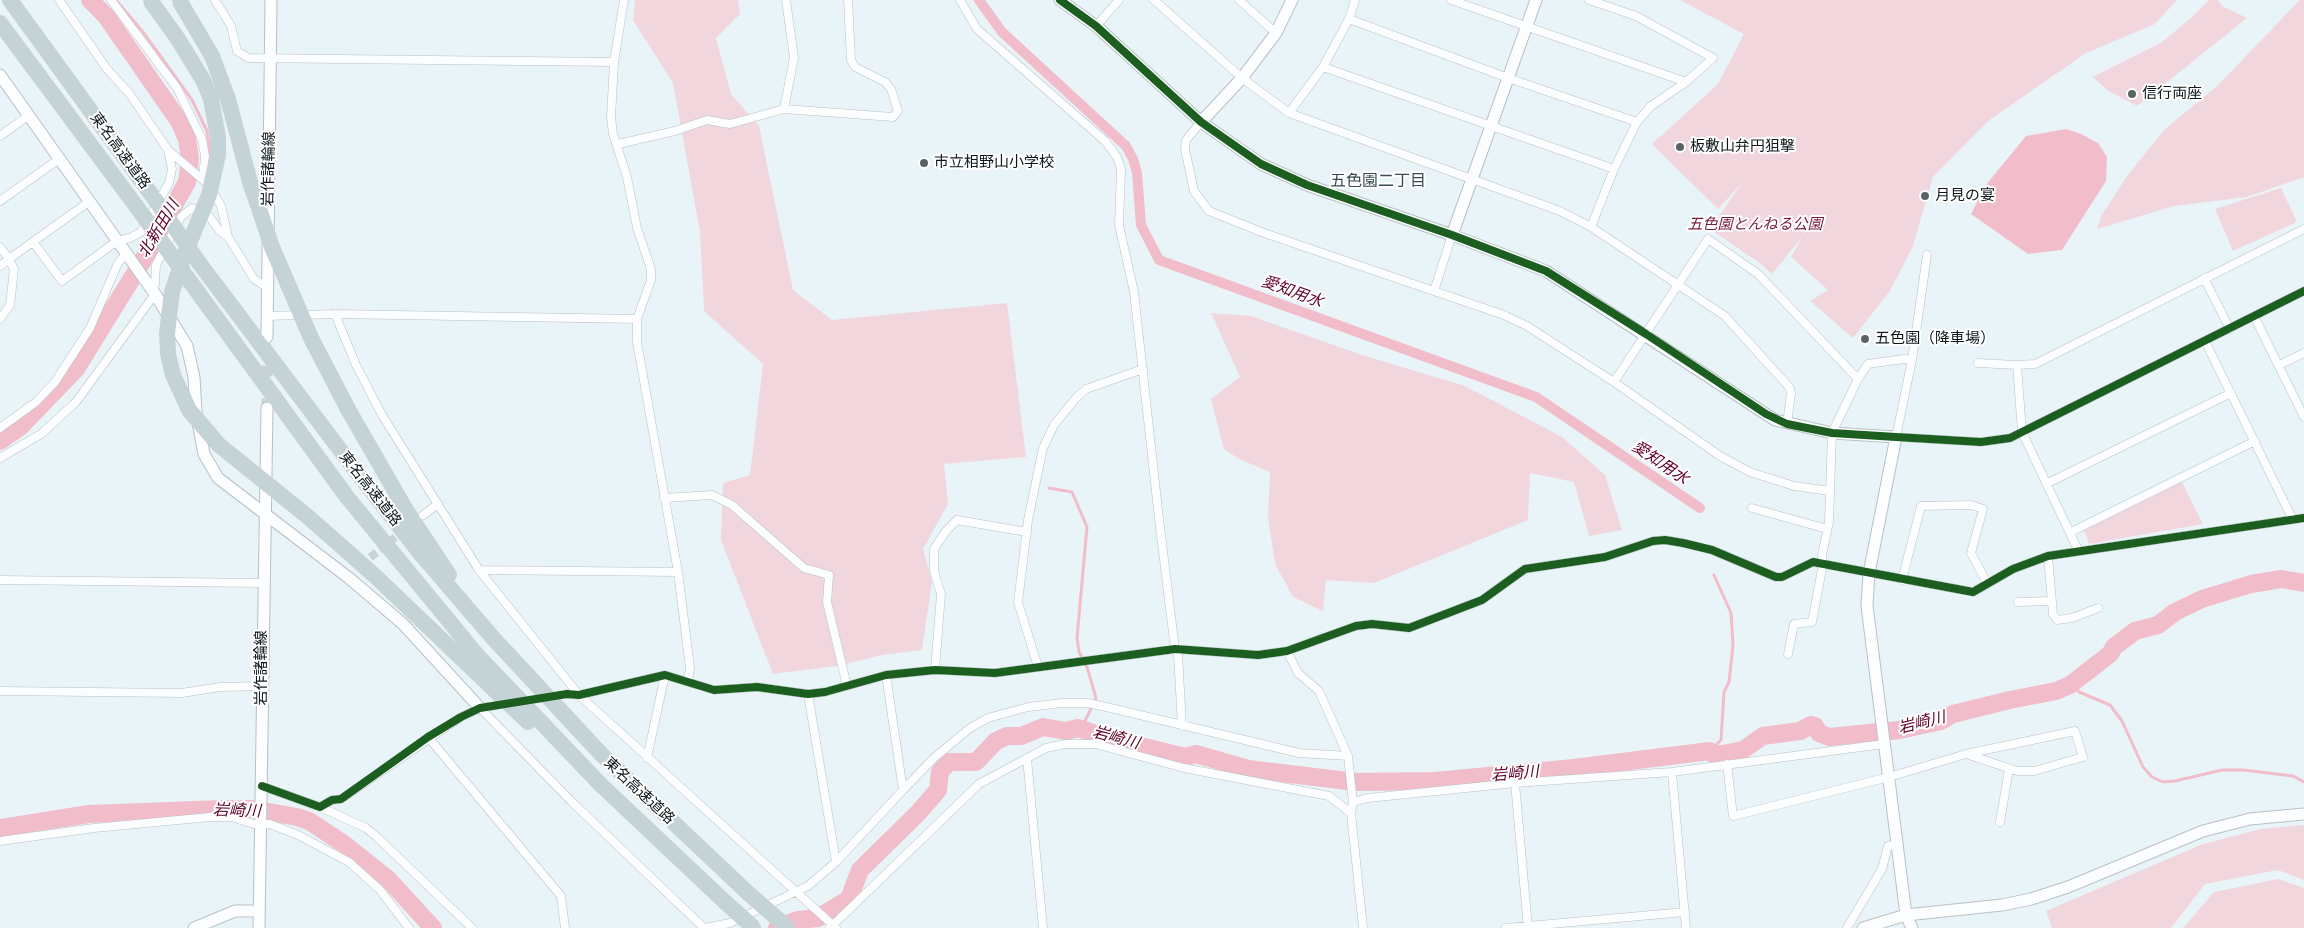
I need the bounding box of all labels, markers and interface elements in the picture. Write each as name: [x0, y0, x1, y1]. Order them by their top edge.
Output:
place label: 信行両座: [2142, 85, 2202, 103]
marker: 信行両座: [2126, 88, 2138, 100]
street label: 東名高速道路: [86, 109, 154, 193]
street label: 岩作諸輪線: [259, 131, 279, 207]
place label: 板敷山弁円狙撃: [1690, 138, 1795, 156]
marker: 板敷山弁円狙撃: [1674, 141, 1686, 153]
place label: 市立相野山小学校: [934, 154, 1054, 172]
marker: 市立相野山小学校: [918, 157, 930, 169]
district label: 五色園二丁目: [1330, 171, 1426, 191]
place label: 月見の宴: [1935, 187, 1995, 205]
marker: 月見の宴: [1919, 190, 1931, 202]
water label: 北新田川: [134, 197, 184, 261]
park label: 五色園とんねる公園: [1688, 216, 1822, 234]
water label: 愛知用水: [1259, 272, 1325, 312]
place label: 五色園（降車場）: [1875, 330, 1995, 348]
marker: 五色園（降車場）: [1859, 333, 1871, 345]
water label: 愛知用水: [1628, 437, 1692, 489]
street label: 東名高速道路: [335, 448, 405, 530]
street label: 岩作諸輪線: [253, 631, 271, 705]
water label: 岩崎川: [1896, 708, 1948, 738]
water label: 岩崎川: [1090, 723, 1142, 753]
street label: 東名高速道路: [600, 754, 678, 828]
water label: 岩崎川: [1490, 762, 1540, 786]
water label: 岩崎川: [213, 801, 261, 821]

